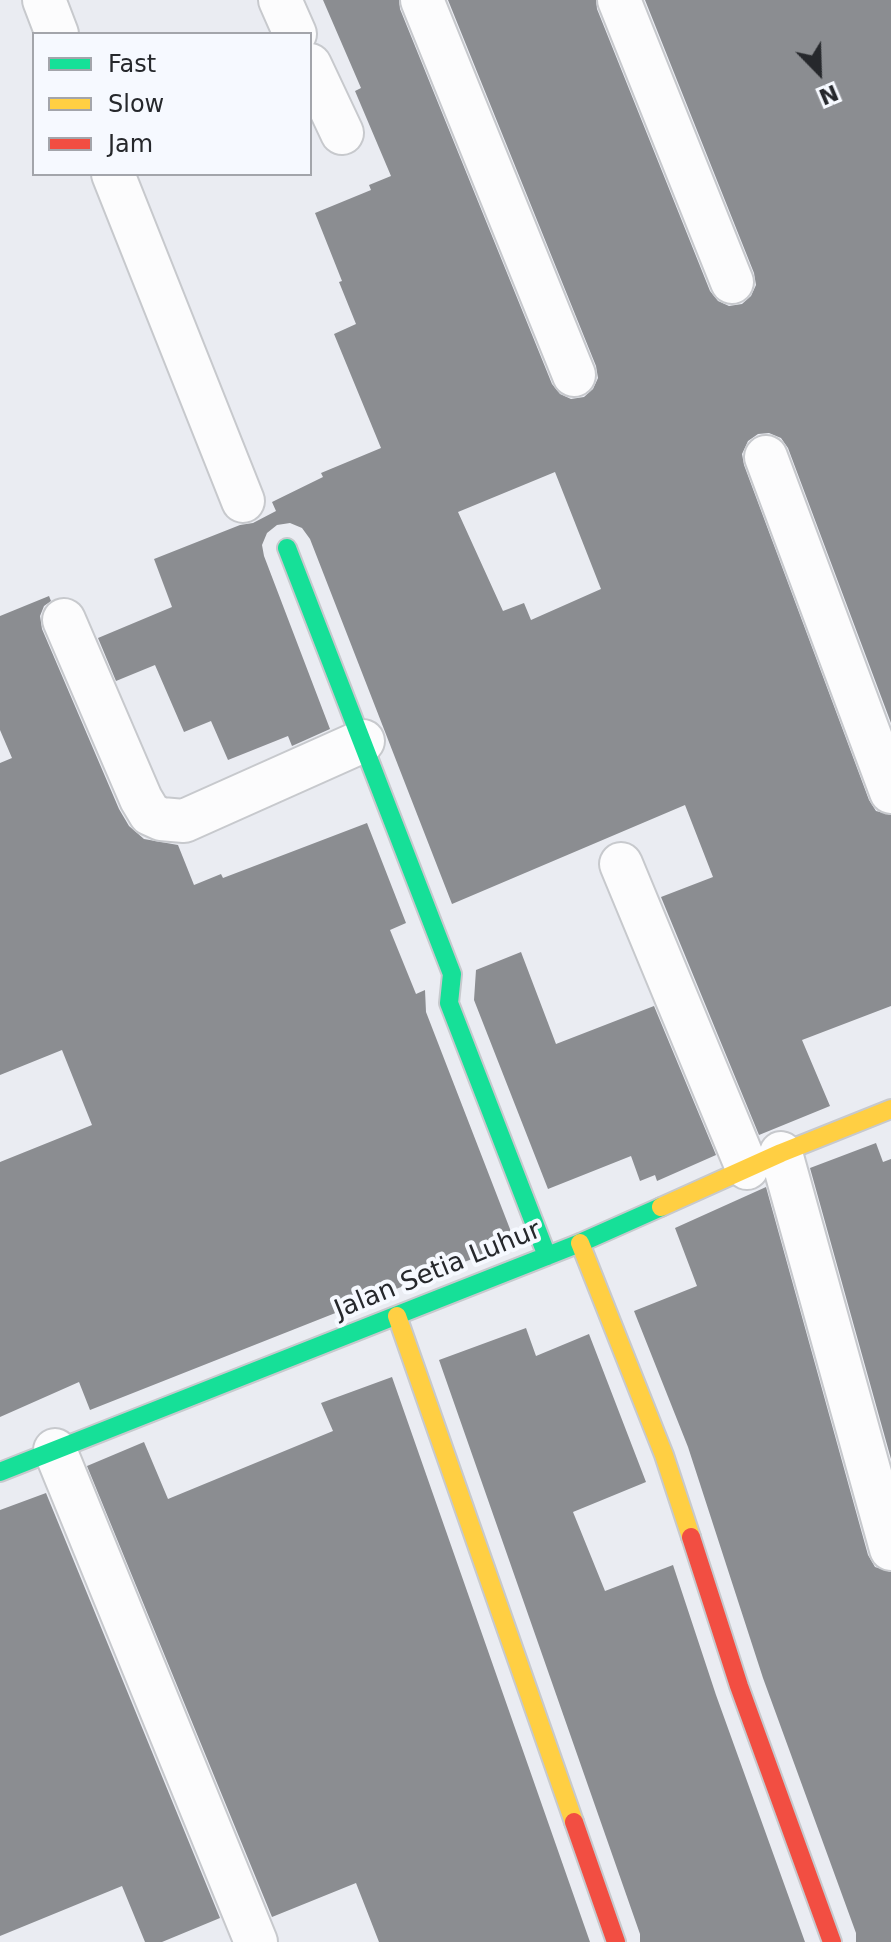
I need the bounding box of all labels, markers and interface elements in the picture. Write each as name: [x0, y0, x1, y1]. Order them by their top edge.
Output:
legend: [32, 32, 312, 176]
north arrow: [779, 32, 859, 112]
text: Fast: [108, 50, 156, 78]
text: N: [815, 79, 842, 110]
text: Slow: [108, 90, 164, 118]
text: Jam: [108, 130, 153, 158]
street label: Jalan Setia Luhur: [330, 1215, 546, 1327]

